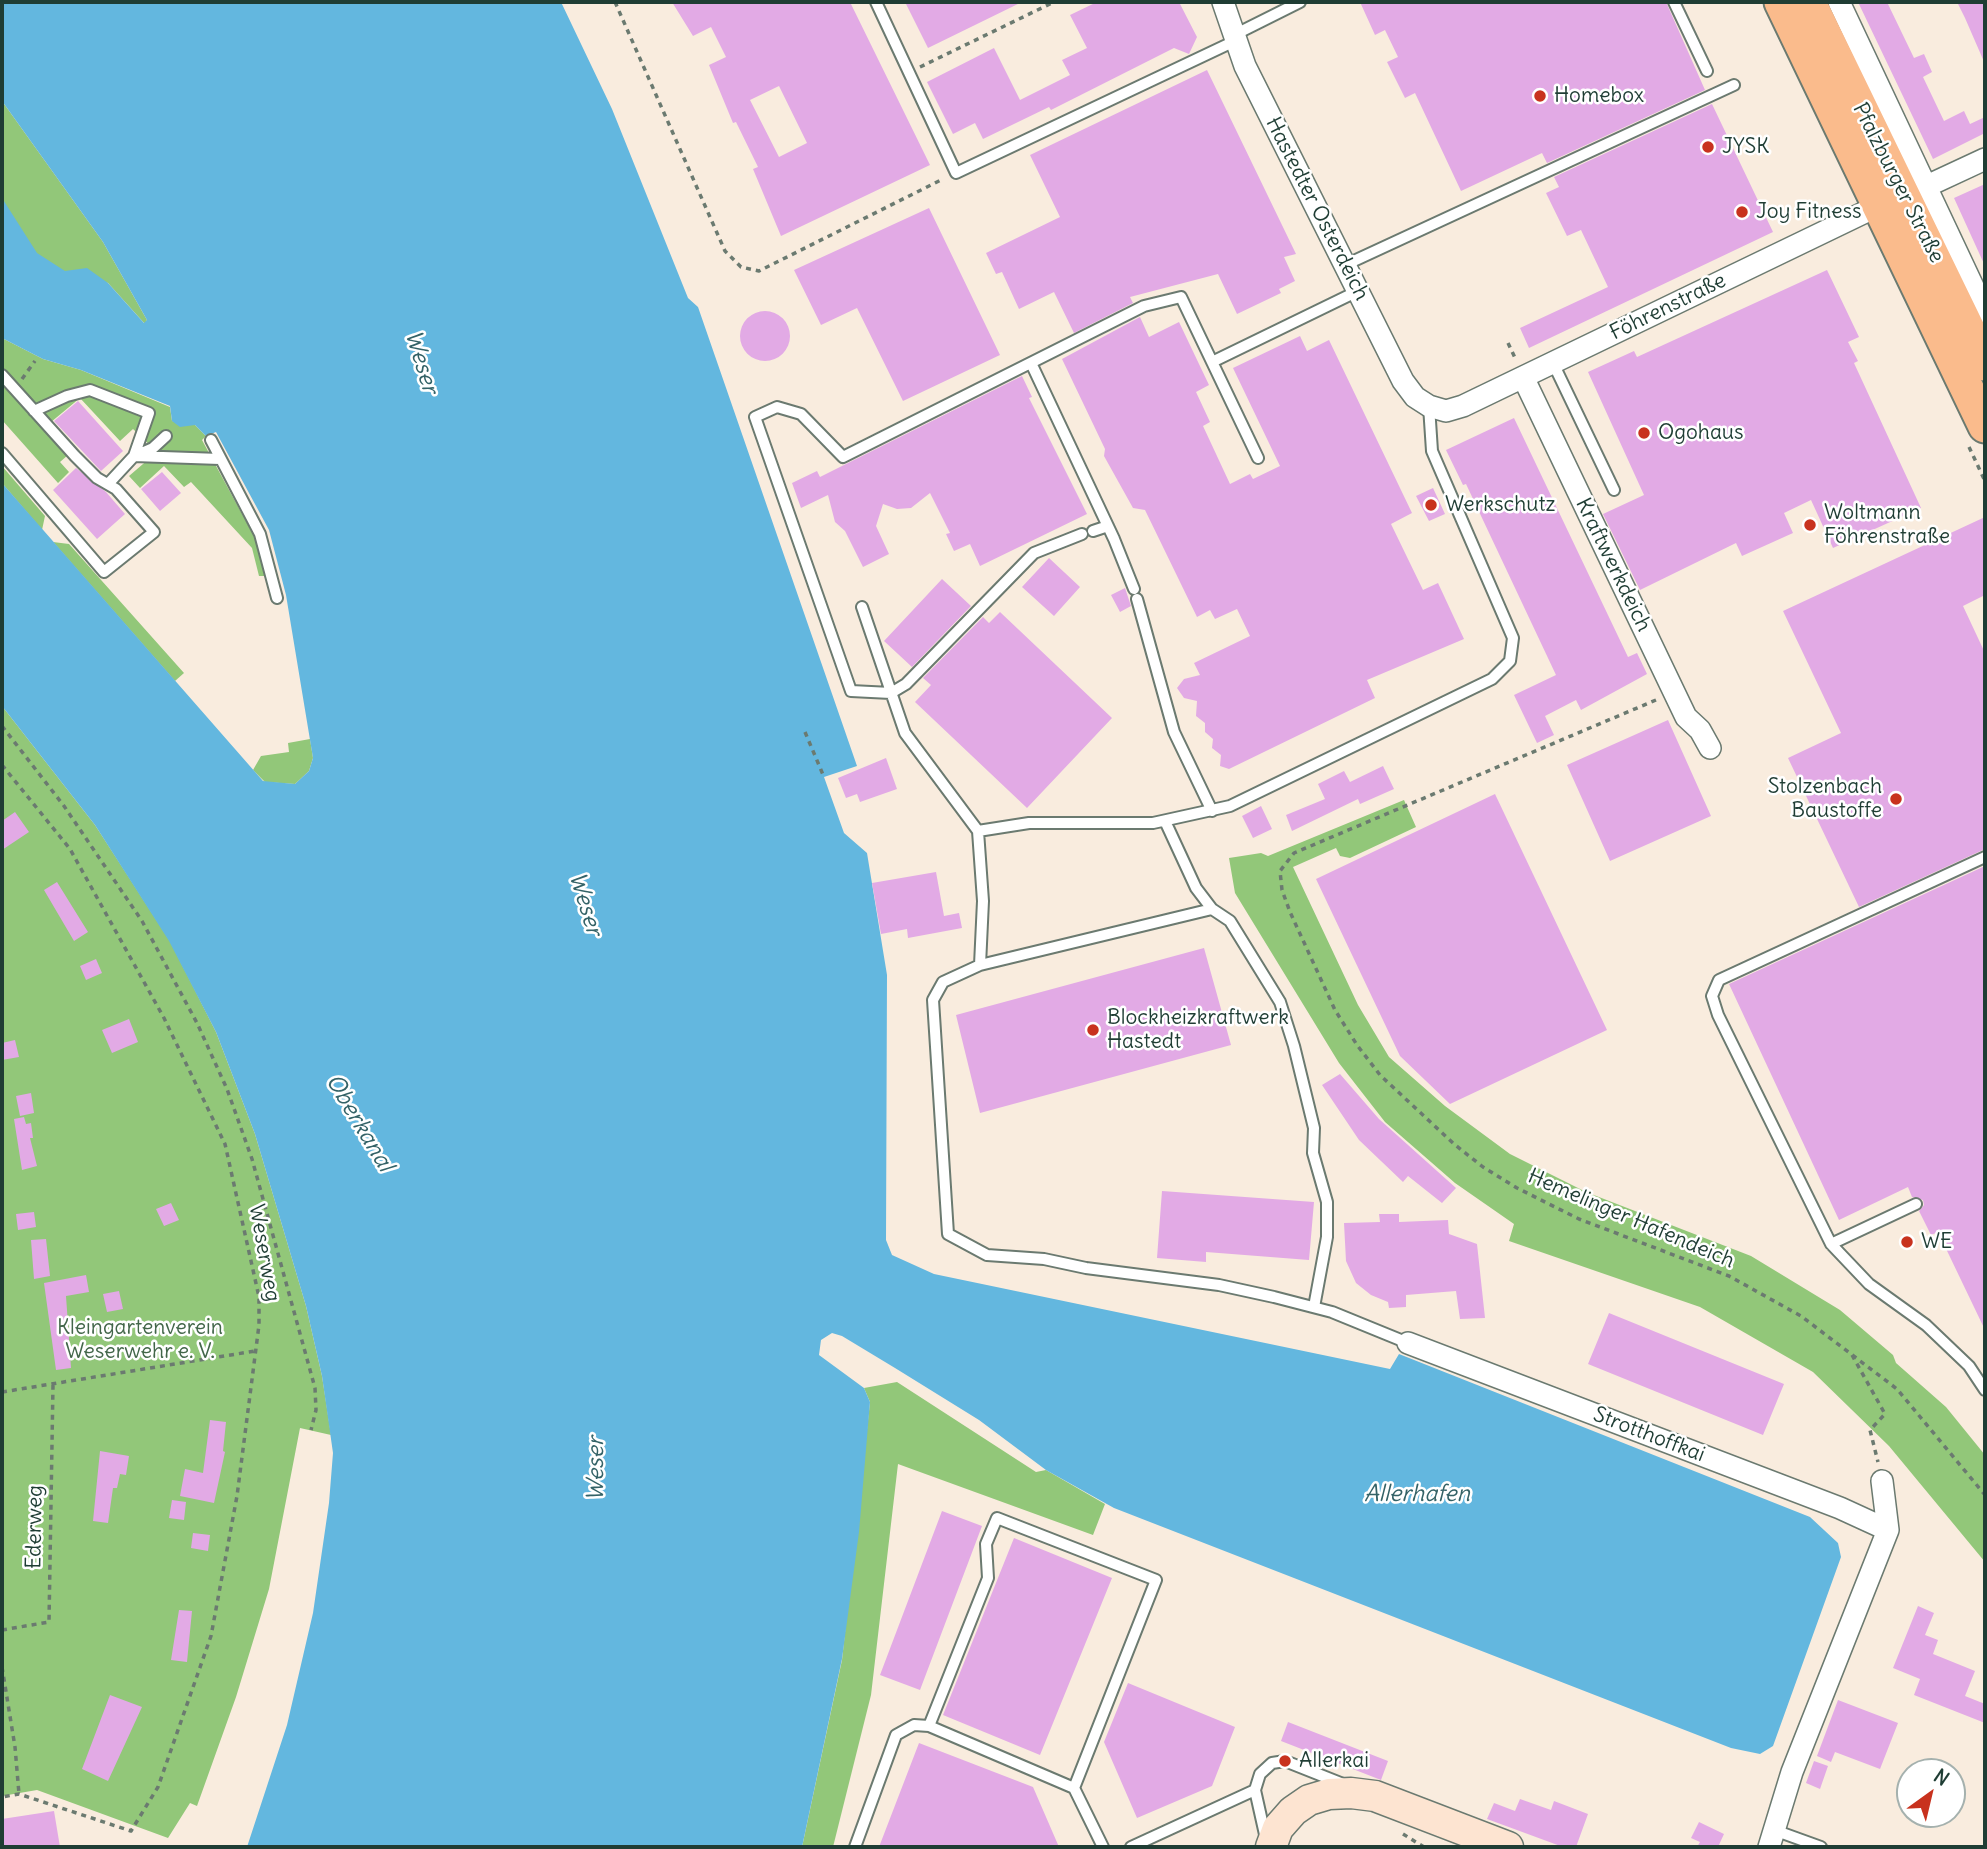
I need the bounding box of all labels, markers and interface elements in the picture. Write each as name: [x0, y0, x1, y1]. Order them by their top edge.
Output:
place label: Homebox: [1554, 83, 1644, 109]
marker: Homebox: [1532, 88, 1548, 104]
street label: Pfalzburger Straße: [1847, 99, 1949, 267]
street label: Hastedter Osterdeich: [1260, 113, 1374, 305]
place label: JYSK: [1722, 134, 1769, 160]
marker: JYSK: [1700, 139, 1716, 155]
place label: Joy Fitness: [1756, 199, 1862, 225]
marker: Joy Fitness: [1734, 204, 1750, 220]
street label: Föhrenstraße: [1606, 268, 1730, 346]
water label: Weser: [398, 327, 444, 397]
place label: Ogohaus: [1658, 420, 1744, 446]
marker: Ogohaus: [1636, 425, 1652, 441]
place label: Werkschutz: [1445, 492, 1556, 518]
street label: Kraftwerkdeich: [1570, 494, 1656, 636]
marker: Werkschutz: [1423, 497, 1439, 513]
place label: Woltmann Föhrenstraße: [1824, 500, 1950, 550]
marker: Woltmann Föhrenstraße: [1802, 517, 1818, 533]
place label: Stolzenbach Baustoffe: [1768, 774, 1882, 824]
marker: Stolzenbach Baustoffe: [1888, 791, 1904, 807]
water label: Weser: [562, 869, 608, 939]
place label: Blockheizkraftwerk Hastedt: [1107, 1005, 1289, 1055]
marker: Blockheizkraftwerk Hastedt: [1085, 1022, 1101, 1038]
water label: Oberkanal: [319, 1069, 399, 1177]
street label: Hemelinger Hafendeich: [1524, 1164, 1738, 1274]
street label: Weserweg: [243, 1202, 285, 1304]
place label: WE: [1921, 1229, 1952, 1255]
marker: WE: [1899, 1234, 1915, 1250]
park label: Kleingartenverein Weserwehr e. V.: [57, 1315, 223, 1365]
street label: Strotthoffkai: [1590, 1402, 1708, 1468]
water label: Weser: [582, 1437, 610, 1501]
water label: Allerhafen: [1364, 1480, 1470, 1508]
street label: Ederweg: [22, 1485, 48, 1569]
place label: Allerkai: [1299, 1748, 1369, 1774]
marker: Allerkai: [1277, 1753, 1293, 1769]
north arrow: [1896, 1758, 1966, 1828]
text: N: [1929, 1764, 1954, 1791]

